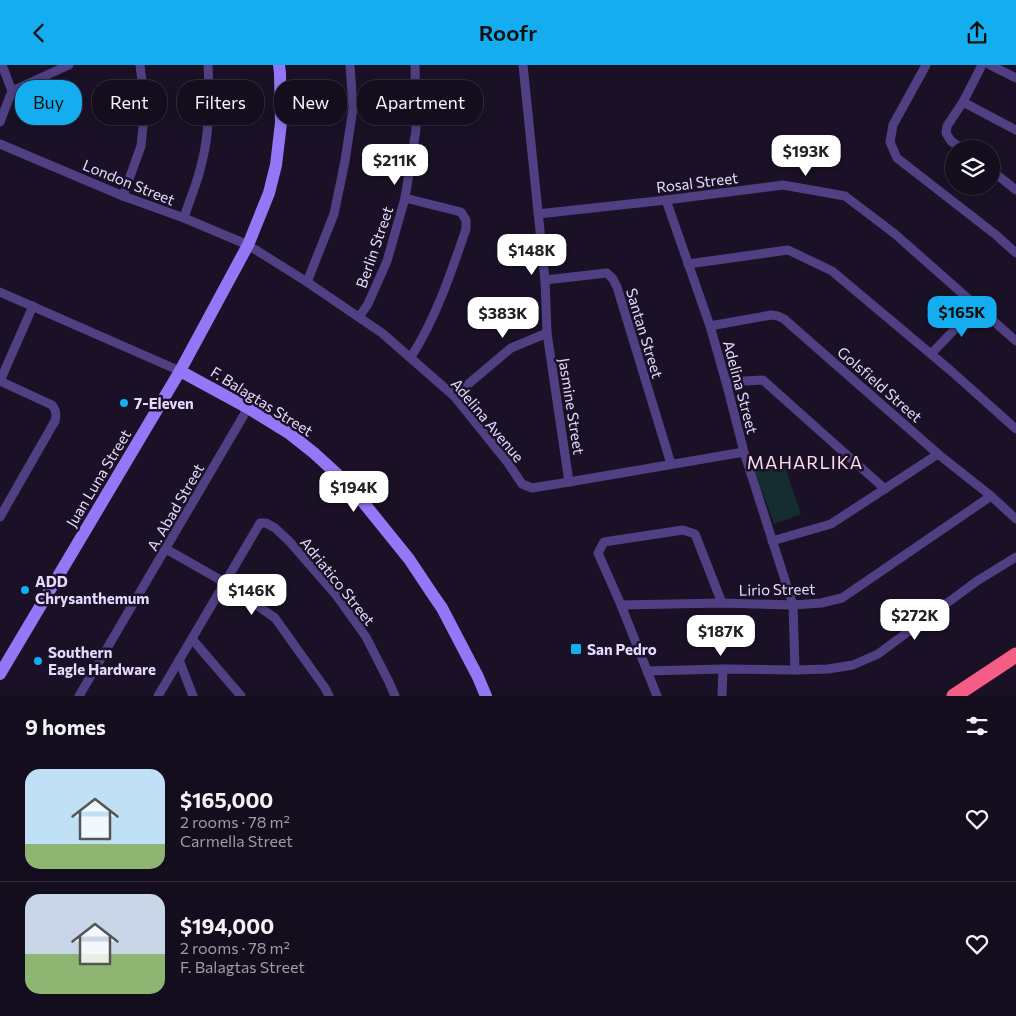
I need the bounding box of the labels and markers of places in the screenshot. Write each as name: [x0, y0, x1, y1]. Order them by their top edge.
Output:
pin: $193K: [771, 135, 841, 177]
pin: $211K: [360, 143, 430, 186]
pin: $148K: [497, 233, 567, 276]
pin: $165K: [927, 295, 997, 338]
pin: $383K: [468, 297, 538, 339]
place label: 7-Eleven: [134, 394, 194, 412]
marker: 7-Eleven: [118, 397, 130, 409]
pin: $194K: [319, 471, 389, 513]
place label: ADD Chrysanthemum: [35, 572, 149, 607]
pin: $146K: [217, 573, 287, 616]
marker: ADD Chrysanthemum: [19, 584, 31, 596]
pin: $272K: [880, 599, 950, 641]
pin: $187K: [686, 615, 756, 657]
place label: San Pedro: [587, 640, 657, 658]
marker: San Pedro: [569, 642, 583, 656]
place label: Southern Eagle Hardware: [48, 643, 156, 678]
marker: Southern Eagle Hardware: [32, 655, 44, 667]

